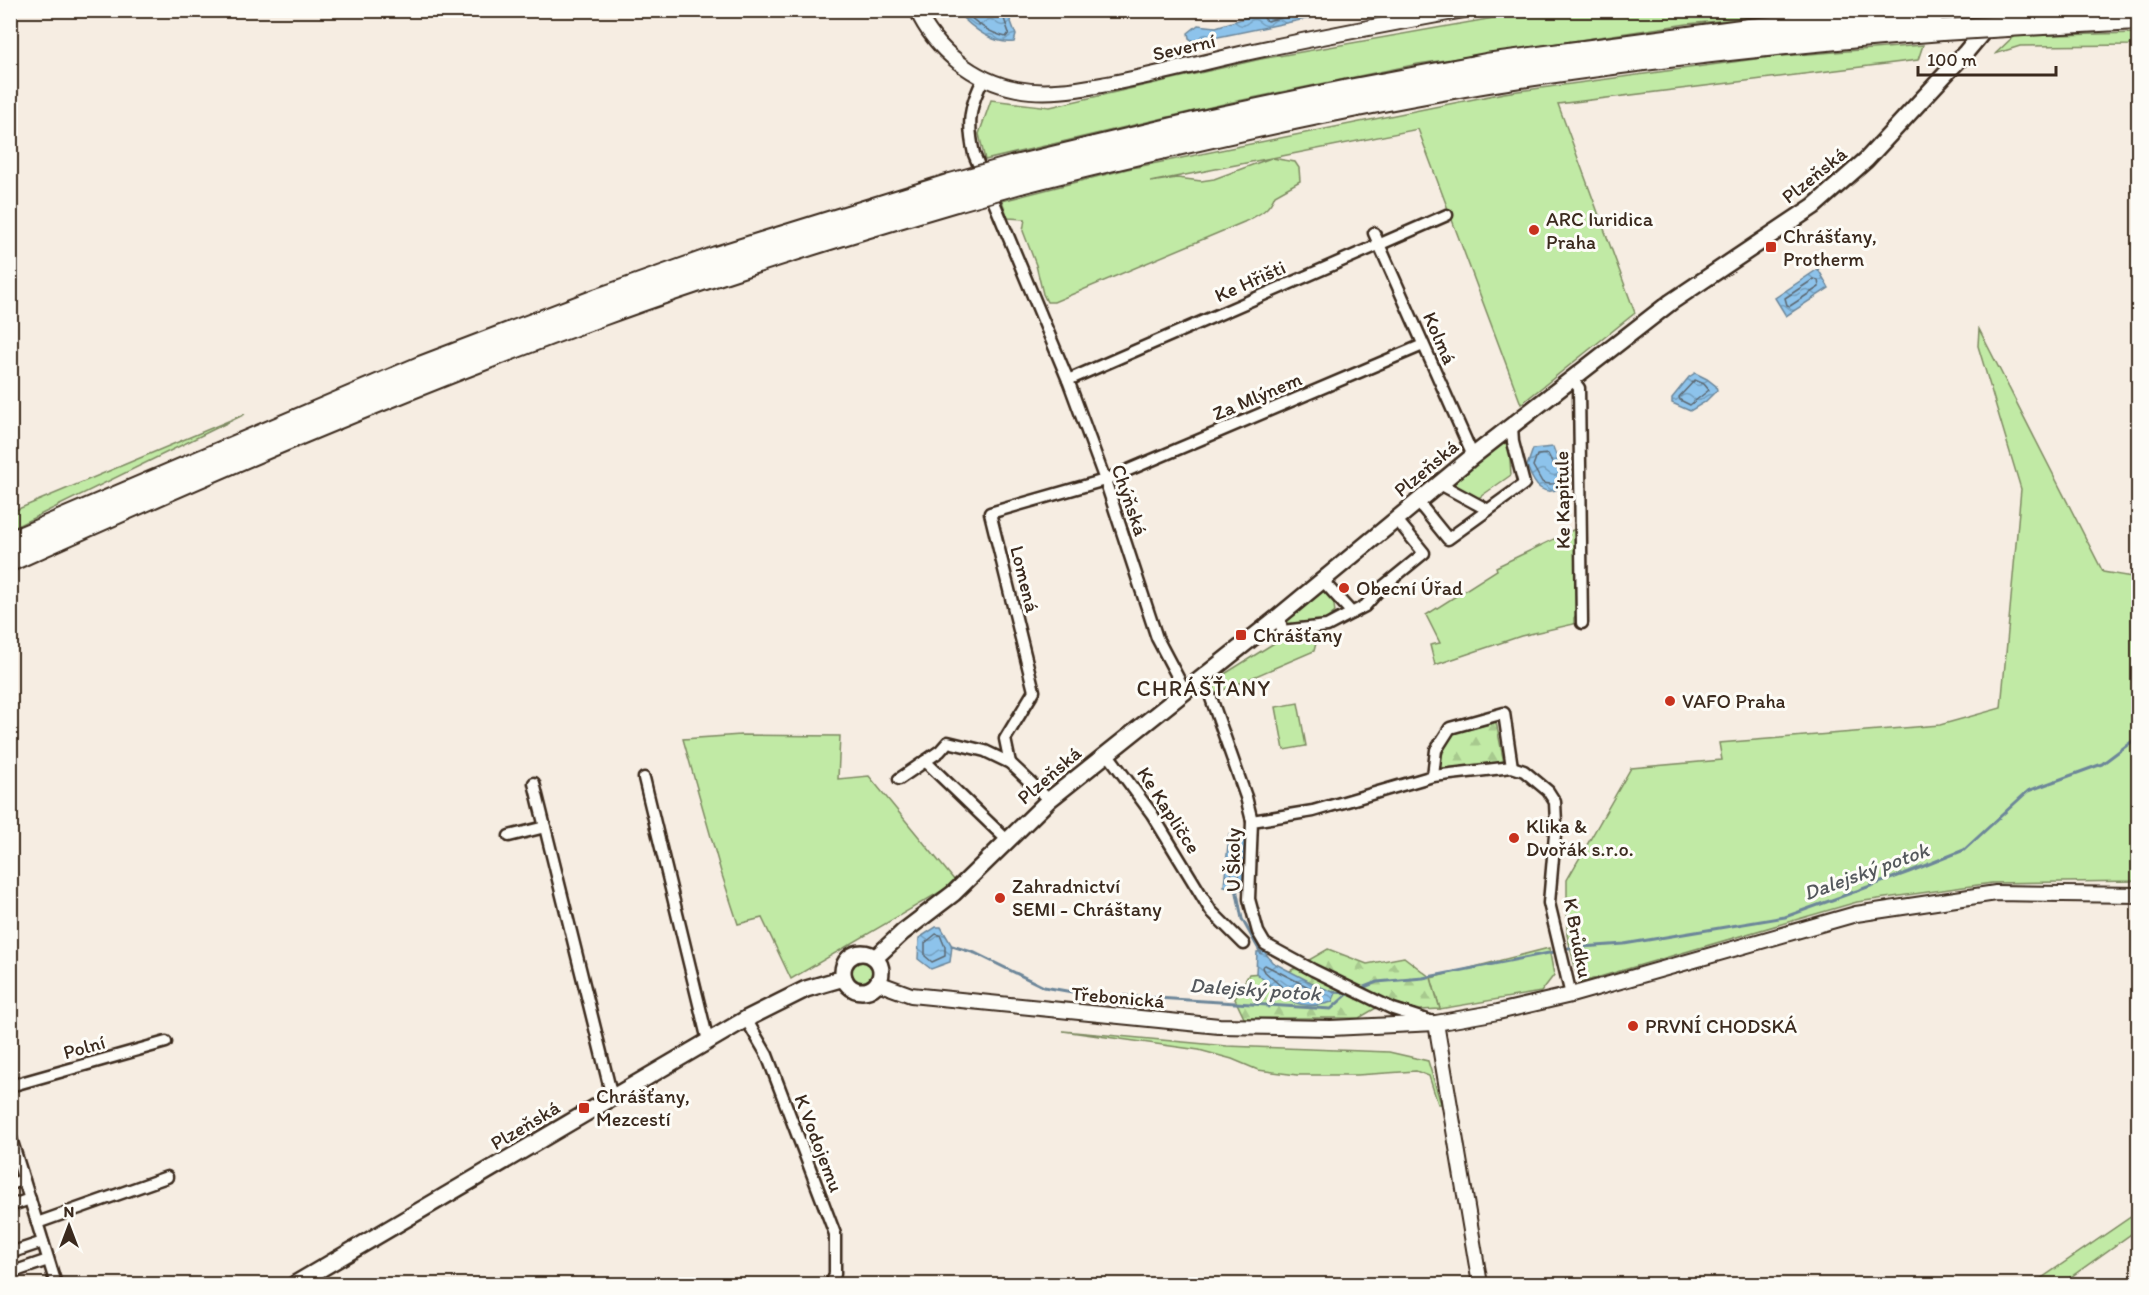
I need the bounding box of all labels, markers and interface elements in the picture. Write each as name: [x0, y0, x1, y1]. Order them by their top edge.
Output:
street label: Severní: [1150, 28, 1218, 66]
scale bar: [1918, 39, 2056, 77]
text: 100 m: [1927, 49, 1977, 71]
street label: Plzeňská: [1777, 141, 1852, 208]
place label: ARC Iuridica Praha: [1546, 207, 1654, 254]
marker: ARC Iuridica Praha: [1527, 223, 1541, 237]
place label: Chrášťany, Protherm: [1783, 224, 1877, 271]
marker: Chrášťany, Protherm: [1764, 240, 1778, 254]
street label: Ke Hřišti: [1211, 255, 1289, 307]
street label: Kolmá: [1418, 308, 1462, 369]
street label: Za Mlýnem: [1209, 366, 1305, 426]
street label: Plzeňská: [1389, 434, 1464, 502]
street label: Ke Kapitule: [1549, 451, 1575, 549]
street label: Chýňská: [1107, 461, 1154, 539]
street label: Lomená: [1005, 543, 1045, 615]
place label: Obecní Úřad: [1356, 576, 1463, 600]
marker: Obecní Úřad: [1337, 581, 1351, 595]
place label: Chrášťany: [1253, 623, 1343, 647]
marker: Chrášťany: [1234, 628, 1248, 642]
district label: CHRÁŠŤANY: [1136, 675, 1272, 702]
place label: VAFO Praha: [1682, 689, 1786, 713]
marker: VAFO Praha: [1663, 694, 1677, 708]
street label: Plzeňská: [1012, 740, 1086, 809]
street label: Ke Kapličce: [1132, 762, 1206, 858]
place label: Klika & Dvořák s.r.o.: [1526, 814, 1634, 861]
street label: U Školy: [1221, 827, 1245, 892]
marker: Klika & Dvořák s.r.o.: [1507, 831, 1521, 845]
water label: Dalejský potok: [1800, 836, 1933, 905]
place label: Zahradnictví SEMI - Chráštany: [1012, 874, 1162, 921]
marker: Zahradnictví SEMI - Chráštany: [993, 891, 1007, 905]
street label: K Brůdku: [1558, 896, 1598, 980]
water label: Dalejský potok: [1189, 972, 1323, 1006]
street label: Třebonická: [1070, 981, 1166, 1013]
place label: PRVNÍ CHODSKÁ: [1645, 1014, 1797, 1038]
marker: PRVNÍ CHODSKÁ: [1626, 1019, 1640, 1033]
street label: Polní: [60, 1030, 108, 1064]
place label: Chrášťany, Mezcestí: [596, 1084, 690, 1131]
street label: K Vodojemu: [789, 1091, 849, 1195]
street label: Plzeňská: [486, 1095, 565, 1155]
marker: Chrášťany, Mezcestí: [577, 1101, 591, 1115]
north arrow: [39, 1196, 99, 1256]
text: N: [64, 1202, 74, 1221]

